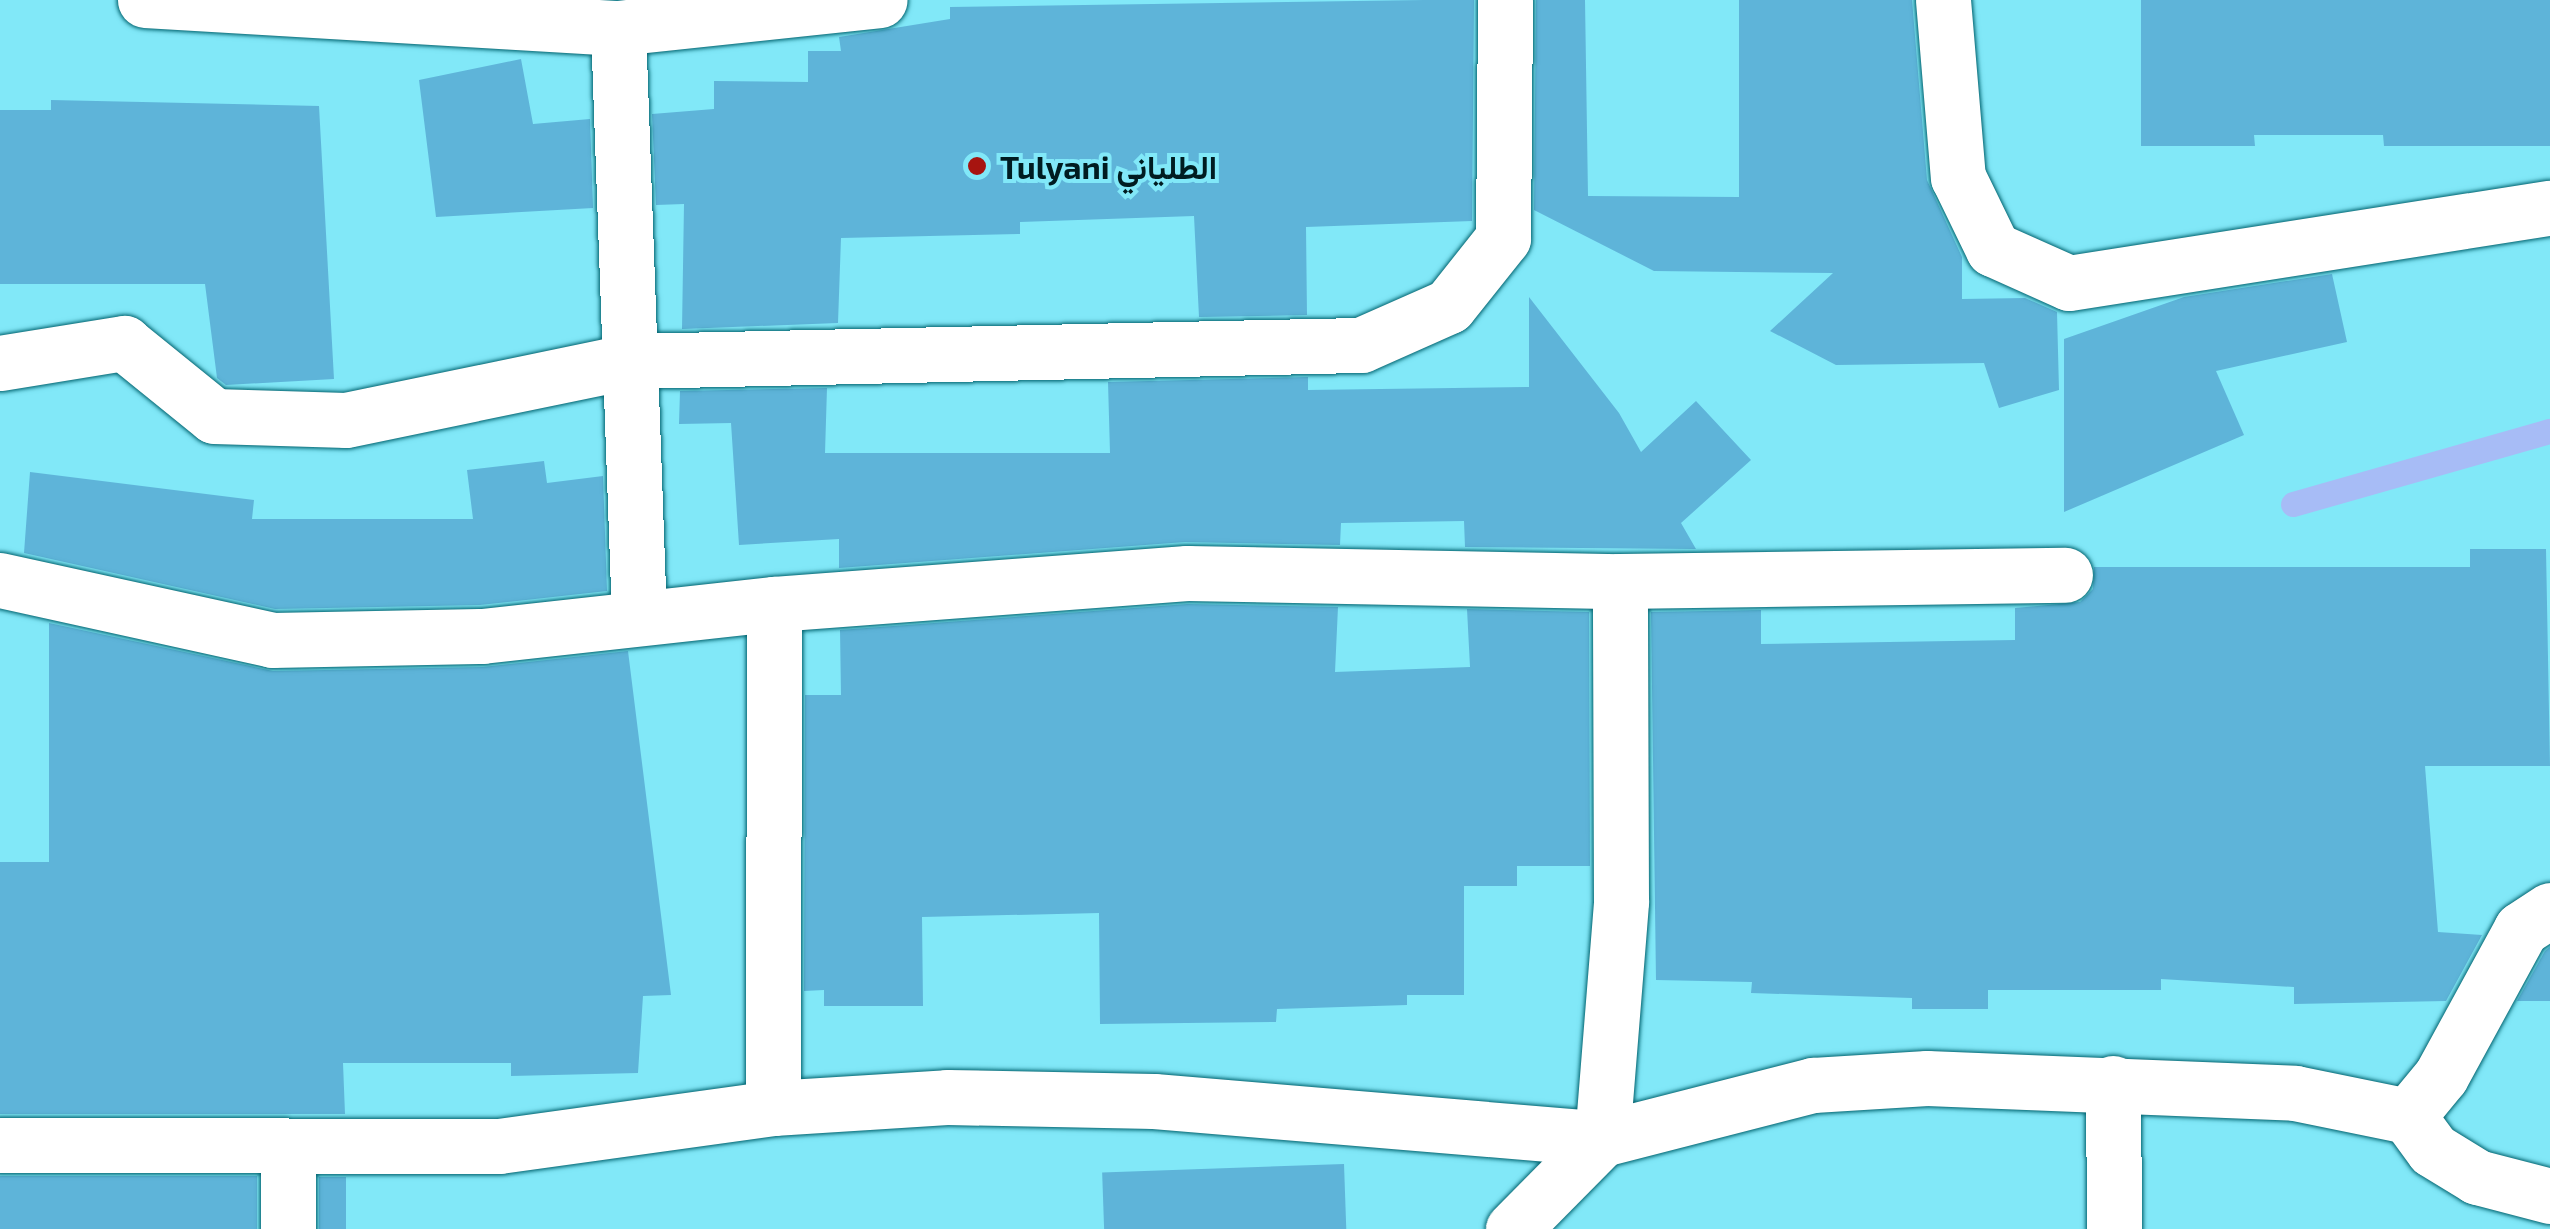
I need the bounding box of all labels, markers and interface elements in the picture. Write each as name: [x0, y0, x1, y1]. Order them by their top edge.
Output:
place label: Tulyani الطلياني: [1000, 147, 1217, 185]
marker: Tulyani الطلياني: [964, 153, 990, 179]

